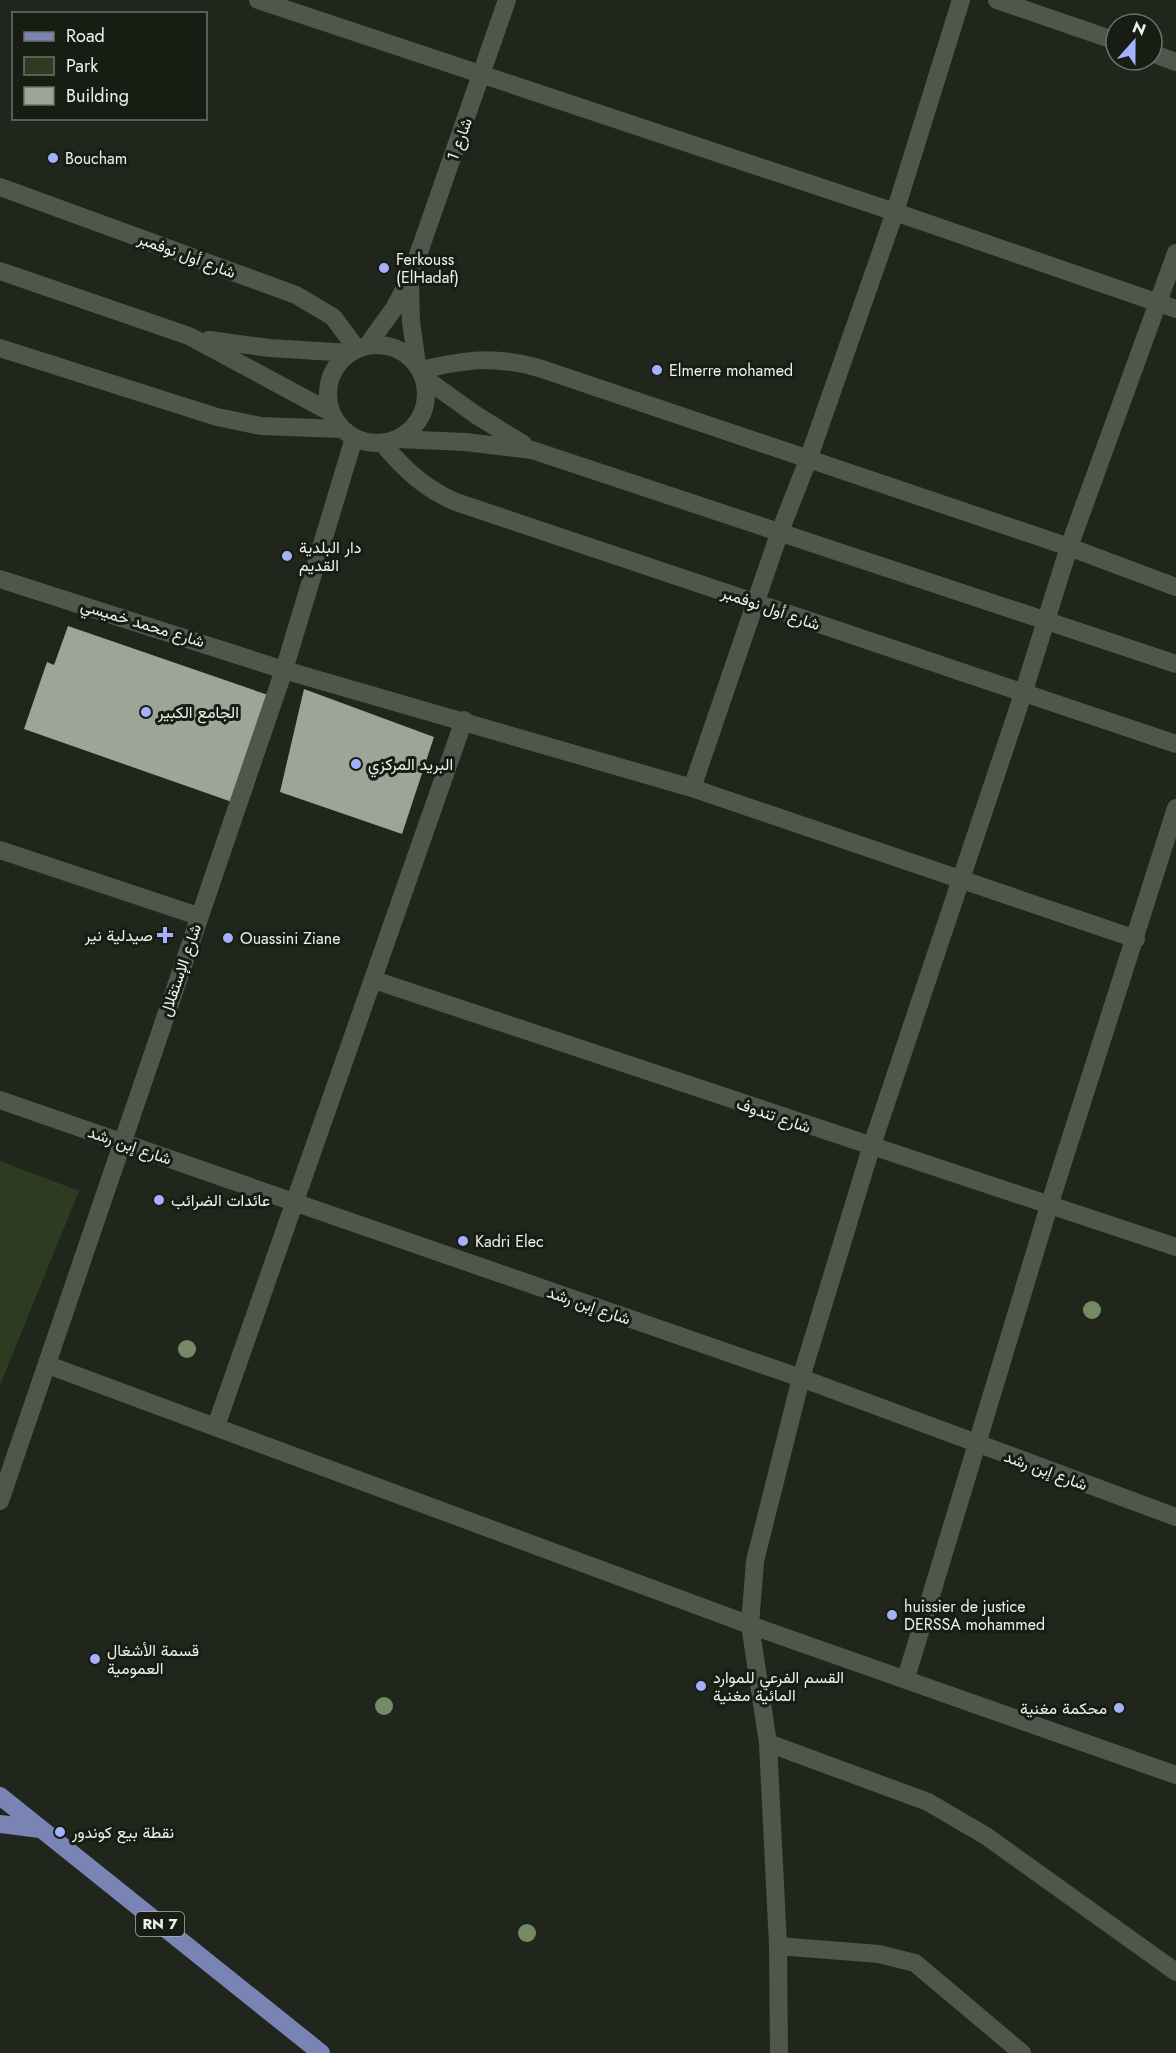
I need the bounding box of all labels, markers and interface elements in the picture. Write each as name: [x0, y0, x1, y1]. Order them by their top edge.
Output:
legend: [12, 12, 207, 120]
north arrow: [1104, 12, 1164, 72]
text: N: [1129, 15, 1149, 41]
text: Road: [66, 23, 105, 49]
text: Park: [66, 53, 98, 79]
text: Building: [66, 83, 129, 109]
street label: شارع 1: [441, 114, 478, 164]
place label: Boucham: [65, 147, 127, 170]
marker: Boucham: [46, 151, 60, 165]
street label: شارع أول نوفمبر: [134, 227, 239, 284]
place label: Ferkouss (ElHadaf): [396, 248, 459, 289]
marker: Ferkouss (ElHadaf): [377, 261, 391, 275]
place label: Elmerre mohamed: [669, 359, 793, 382]
marker: Elmerre mohamed: [650, 363, 664, 377]
place label: دار البلدية القديم: [299, 536, 361, 577]
marker: دار البلدية القديم: [280, 549, 294, 563]
street label: شارع أول نوفمبر: [718, 581, 823, 636]
street label: شارع محمد خميسي: [77, 594, 208, 655]
place label: الجامع الكبير: [157, 701, 239, 724]
marker: الجامع الكبير: [139, 705, 153, 719]
place label: البريد المركزي: [368, 753, 453, 778]
marker: البريد المركزي: [349, 757, 363, 771]
street label: شارع الإستقلال: [154, 921, 207, 1019]
place label: صيدلية نير: [84, 924, 153, 947]
place label: Ouassini Ziane: [240, 927, 340, 950]
marker: صيدلية نير: [158, 928, 172, 942]
marker: Ouassini Ziane: [221, 931, 235, 945]
street label: شارع تندوف: [734, 1092, 814, 1139]
street label: شارع إبن رشد: [85, 1120, 175, 1171]
place label: عائدات الضرائب: [171, 1189, 270, 1212]
marker: عائدات الضرائب: [152, 1193, 166, 1207]
place label: Kadri Elec: [475, 1230, 544, 1253]
marker: Kadri Elec: [456, 1234, 470, 1248]
street label: شارع إبن رشد: [544, 1280, 634, 1331]
street label: شارع إبن رشد: [1001, 1445, 1091, 1496]
place label: huissier de justice DERSSA mohammed: [904, 1595, 1045, 1636]
marker: huissier de justice DERSSA mohammed: [885, 1608, 899, 1622]
place label: قسمة الأشغال العمومية: [107, 1639, 199, 1680]
marker: قسمة الأشغال العمومية: [88, 1652, 102, 1666]
place label: القسم الفرعي للموارد المائية مغنية: [713, 1666, 844, 1707]
marker: القسم الفرعي للموارد المائية مغنية: [694, 1679, 708, 1693]
place label: محكمة مغنية: [1020, 1697, 1107, 1720]
marker: محكمة مغنية: [1112, 1701, 1126, 1715]
place label: نقطة بيع كوندور: [71, 1821, 174, 1844]
marker: نقطة بيع كوندور: [53, 1825, 67, 1839]
road number: RN 7: [136, 1912, 184, 1936]

